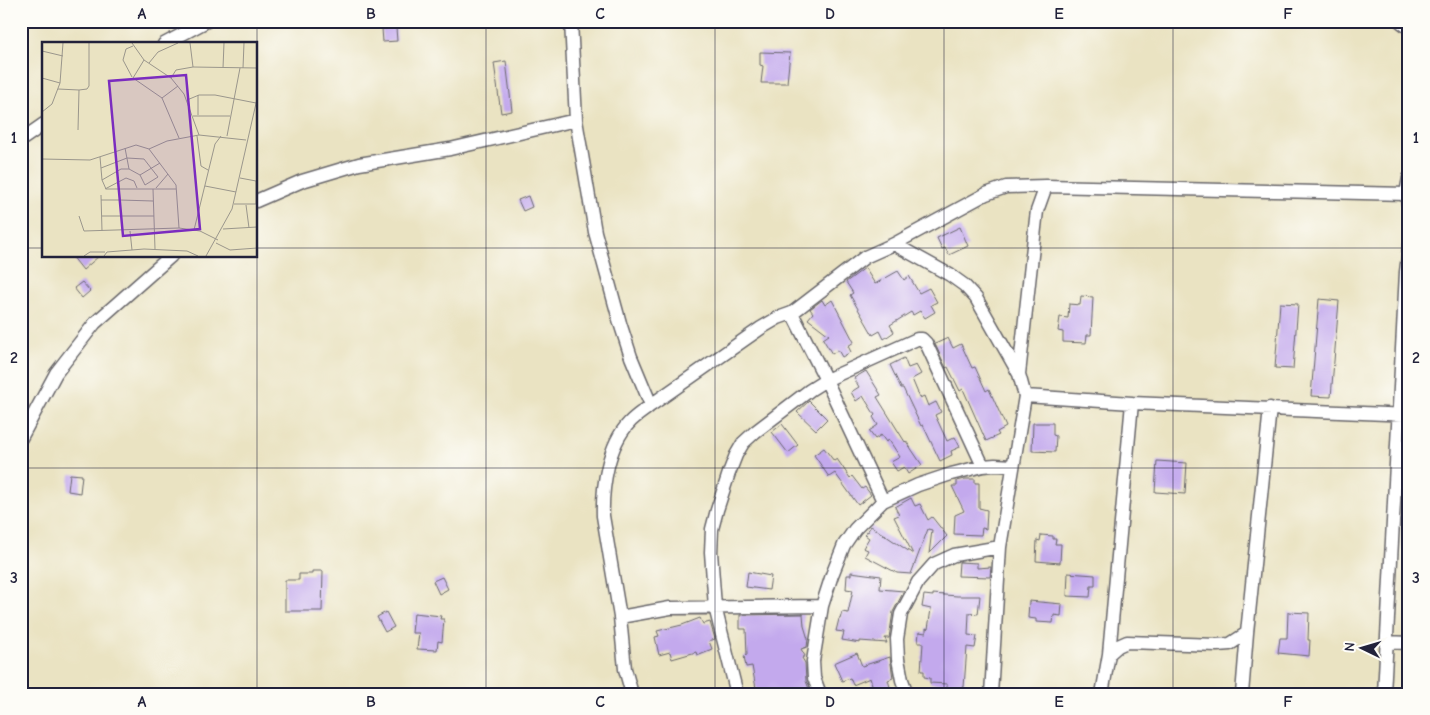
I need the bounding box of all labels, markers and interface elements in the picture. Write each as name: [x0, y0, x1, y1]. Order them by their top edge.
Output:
text: A: [138, 5, 147, 23]
text: B: [366, 5, 376, 23]
text: C: [595, 5, 605, 23]
text: D: [825, 5, 835, 23]
text: E: [1054, 5, 1064, 23]
text: F: [1283, 5, 1293, 23]
inset map: [42, 42, 258, 258]
text: 1: [11, 129, 17, 147]
text: 1: [1413, 129, 1419, 147]
text: 2: [10, 349, 18, 367]
text: 2: [1412, 349, 1420, 367]
text: 3: [10, 569, 18, 587]
text: 3: [1412, 569, 1420, 587]
north arrow: [1338, 622, 1388, 672]
text: N: [1341, 642, 1358, 652]
text: A: [138, 693, 147, 711]
text: B: [366, 693, 376, 711]
text: C: [595, 693, 605, 711]
text: D: [825, 693, 835, 711]
text: E: [1054, 693, 1064, 711]
text: F: [1283, 693, 1293, 711]

